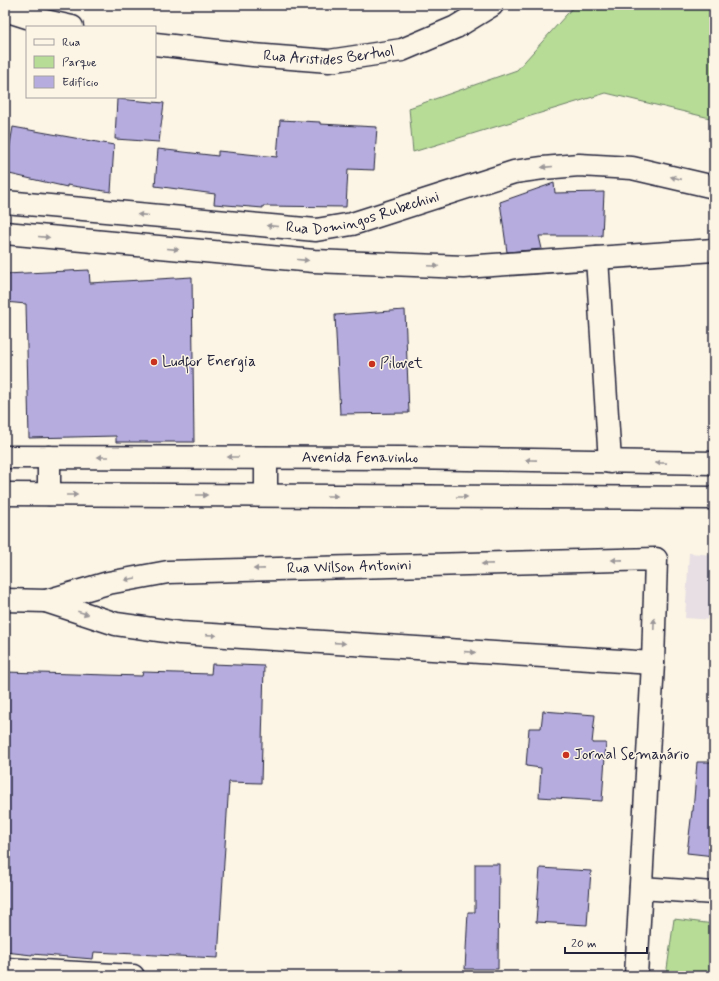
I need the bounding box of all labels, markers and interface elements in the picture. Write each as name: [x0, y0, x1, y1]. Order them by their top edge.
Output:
legend: [26, 26, 156, 98]
text: Rua: [62, 35, 80, 51]
street label: Rua Aristides Bertuol: [263, 41, 396, 71]
text: Parque: [62, 55, 97, 71]
text: Edifício: [62, 75, 98, 91]
one-way arrow: [541, 164, 553, 171]
one-way arrow: [670, 175, 682, 181]
street label: Rua Domingos Rubechini: [285, 187, 442, 240]
one-way arrow: [137, 211, 149, 218]
one-way arrow: [266, 223, 279, 230]
one-way arrow: [38, 233, 50, 240]
one-way arrow: [167, 245, 179, 252]
one-way arrow: [297, 257, 309, 264]
one-way arrow: [427, 263, 440, 269]
place label: Ludfor Energia: [162, 352, 256, 374]
place label: Pilovet: [380, 354, 423, 374]
marker: Ludfor Energia: [149, 357, 159, 367]
marker: Pilovet: [367, 359, 377, 369]
street label: Avenida Fenavinho: [302, 448, 418, 468]
one-way arrow: [96, 454, 109, 460]
one-way arrow: [226, 454, 239, 460]
one-way arrow: [525, 457, 537, 464]
one-way arrow: [654, 460, 667, 466]
one-way arrow: [66, 491, 78, 498]
one-way arrow: [196, 492, 209, 498]
one-way arrow: [326, 493, 339, 499]
one-way arrow: [456, 494, 469, 500]
street label: Rua Wilson Antonini: [287, 556, 412, 579]
one-way arrow: [610, 557, 623, 563]
one-way arrow: [481, 560, 493, 567]
one-way arrow: [253, 566, 265, 573]
one-way arrow: [124, 576, 136, 582]
one-way arrow: [77, 610, 89, 616]
one-way arrow: [651, 617, 657, 630]
one-way arrow: [205, 632, 217, 639]
one-way arrow: [334, 640, 346, 647]
one-way arrow: [464, 648, 476, 655]
place label: Jornal Semanário: [574, 745, 689, 765]
marker: Jornal Semanário: [561, 750, 571, 760]
scale bar: [565, 929, 647, 955]
text: 20 m: [571, 936, 597, 952]

